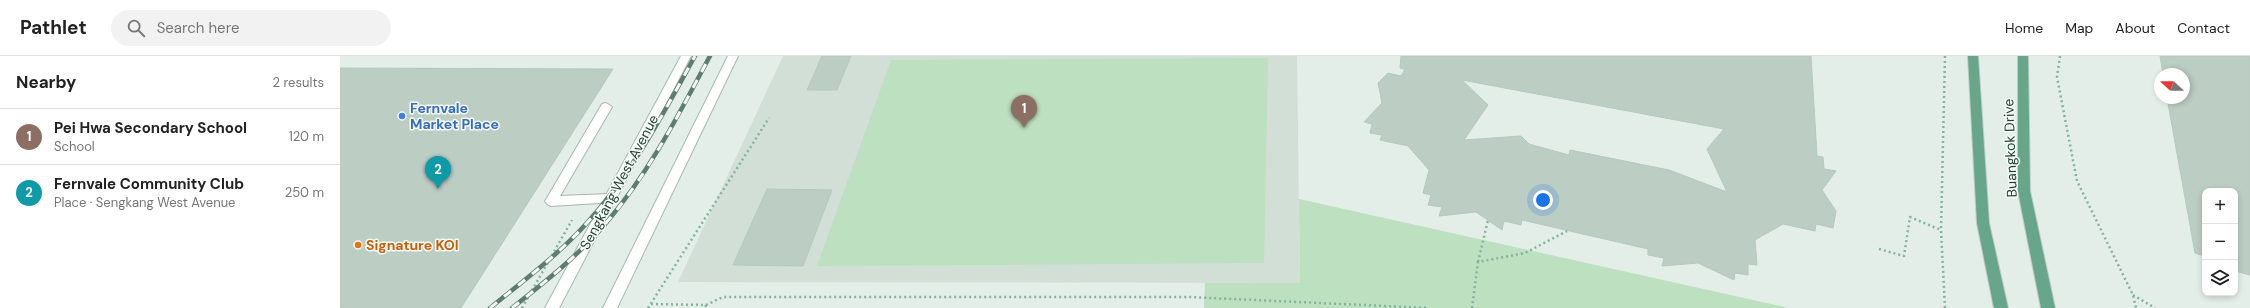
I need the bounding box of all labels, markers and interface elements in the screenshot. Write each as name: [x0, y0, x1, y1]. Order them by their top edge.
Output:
search box: [111, 10, 391, 46]
text: Pathlet: [20, 15, 87, 40]
icon: search: [125, 17, 147, 39]
text: Search here: [157, 18, 239, 38]
text: Home: [2005, 19, 2043, 37]
text: Map: [2065, 19, 2093, 37]
text: About: [2115, 19, 2155, 37]
text: Contact: [2177, 19, 2230, 37]
north arrow: [2154, 68, 2190, 104]
text: Nearby: [16, 71, 76, 93]
text: 2 results: [273, 74, 324, 91]
pin: 1: [1011, 95, 1037, 128]
street label: Buangkok Drive: [1999, 98, 2021, 198]
place label: Fernvale Market Place: [410, 99, 499, 133]
marker: Fernvale Market Place: [397, 111, 407, 121]
street label: Sengkang West Avenue: [576, 111, 662, 253]
text: Pei Hwa Secondary School: [54, 118, 247, 138]
text: 1: [27, 128, 31, 145]
text: 120 m: [289, 128, 324, 145]
text: School: [54, 138, 95, 155]
pin: 2: [425, 156, 451, 189]
text: Fernvale Community Club: [54, 174, 244, 194]
text: 2: [25, 184, 33, 201]
text: 250 m: [285, 184, 324, 201]
map controls: [2202, 188, 2238, 296]
button: +: [2202, 188, 2238, 224]
your location: [1533, 190, 1553, 210]
text: Place · Sengkang West Avenue: [54, 194, 235, 211]
button: −: [2202, 224, 2238, 260]
place label: Signature KOI: [366, 236, 459, 254]
marker: Signature KOI: [353, 240, 363, 250]
button: layers: [2202, 260, 2238, 296]

